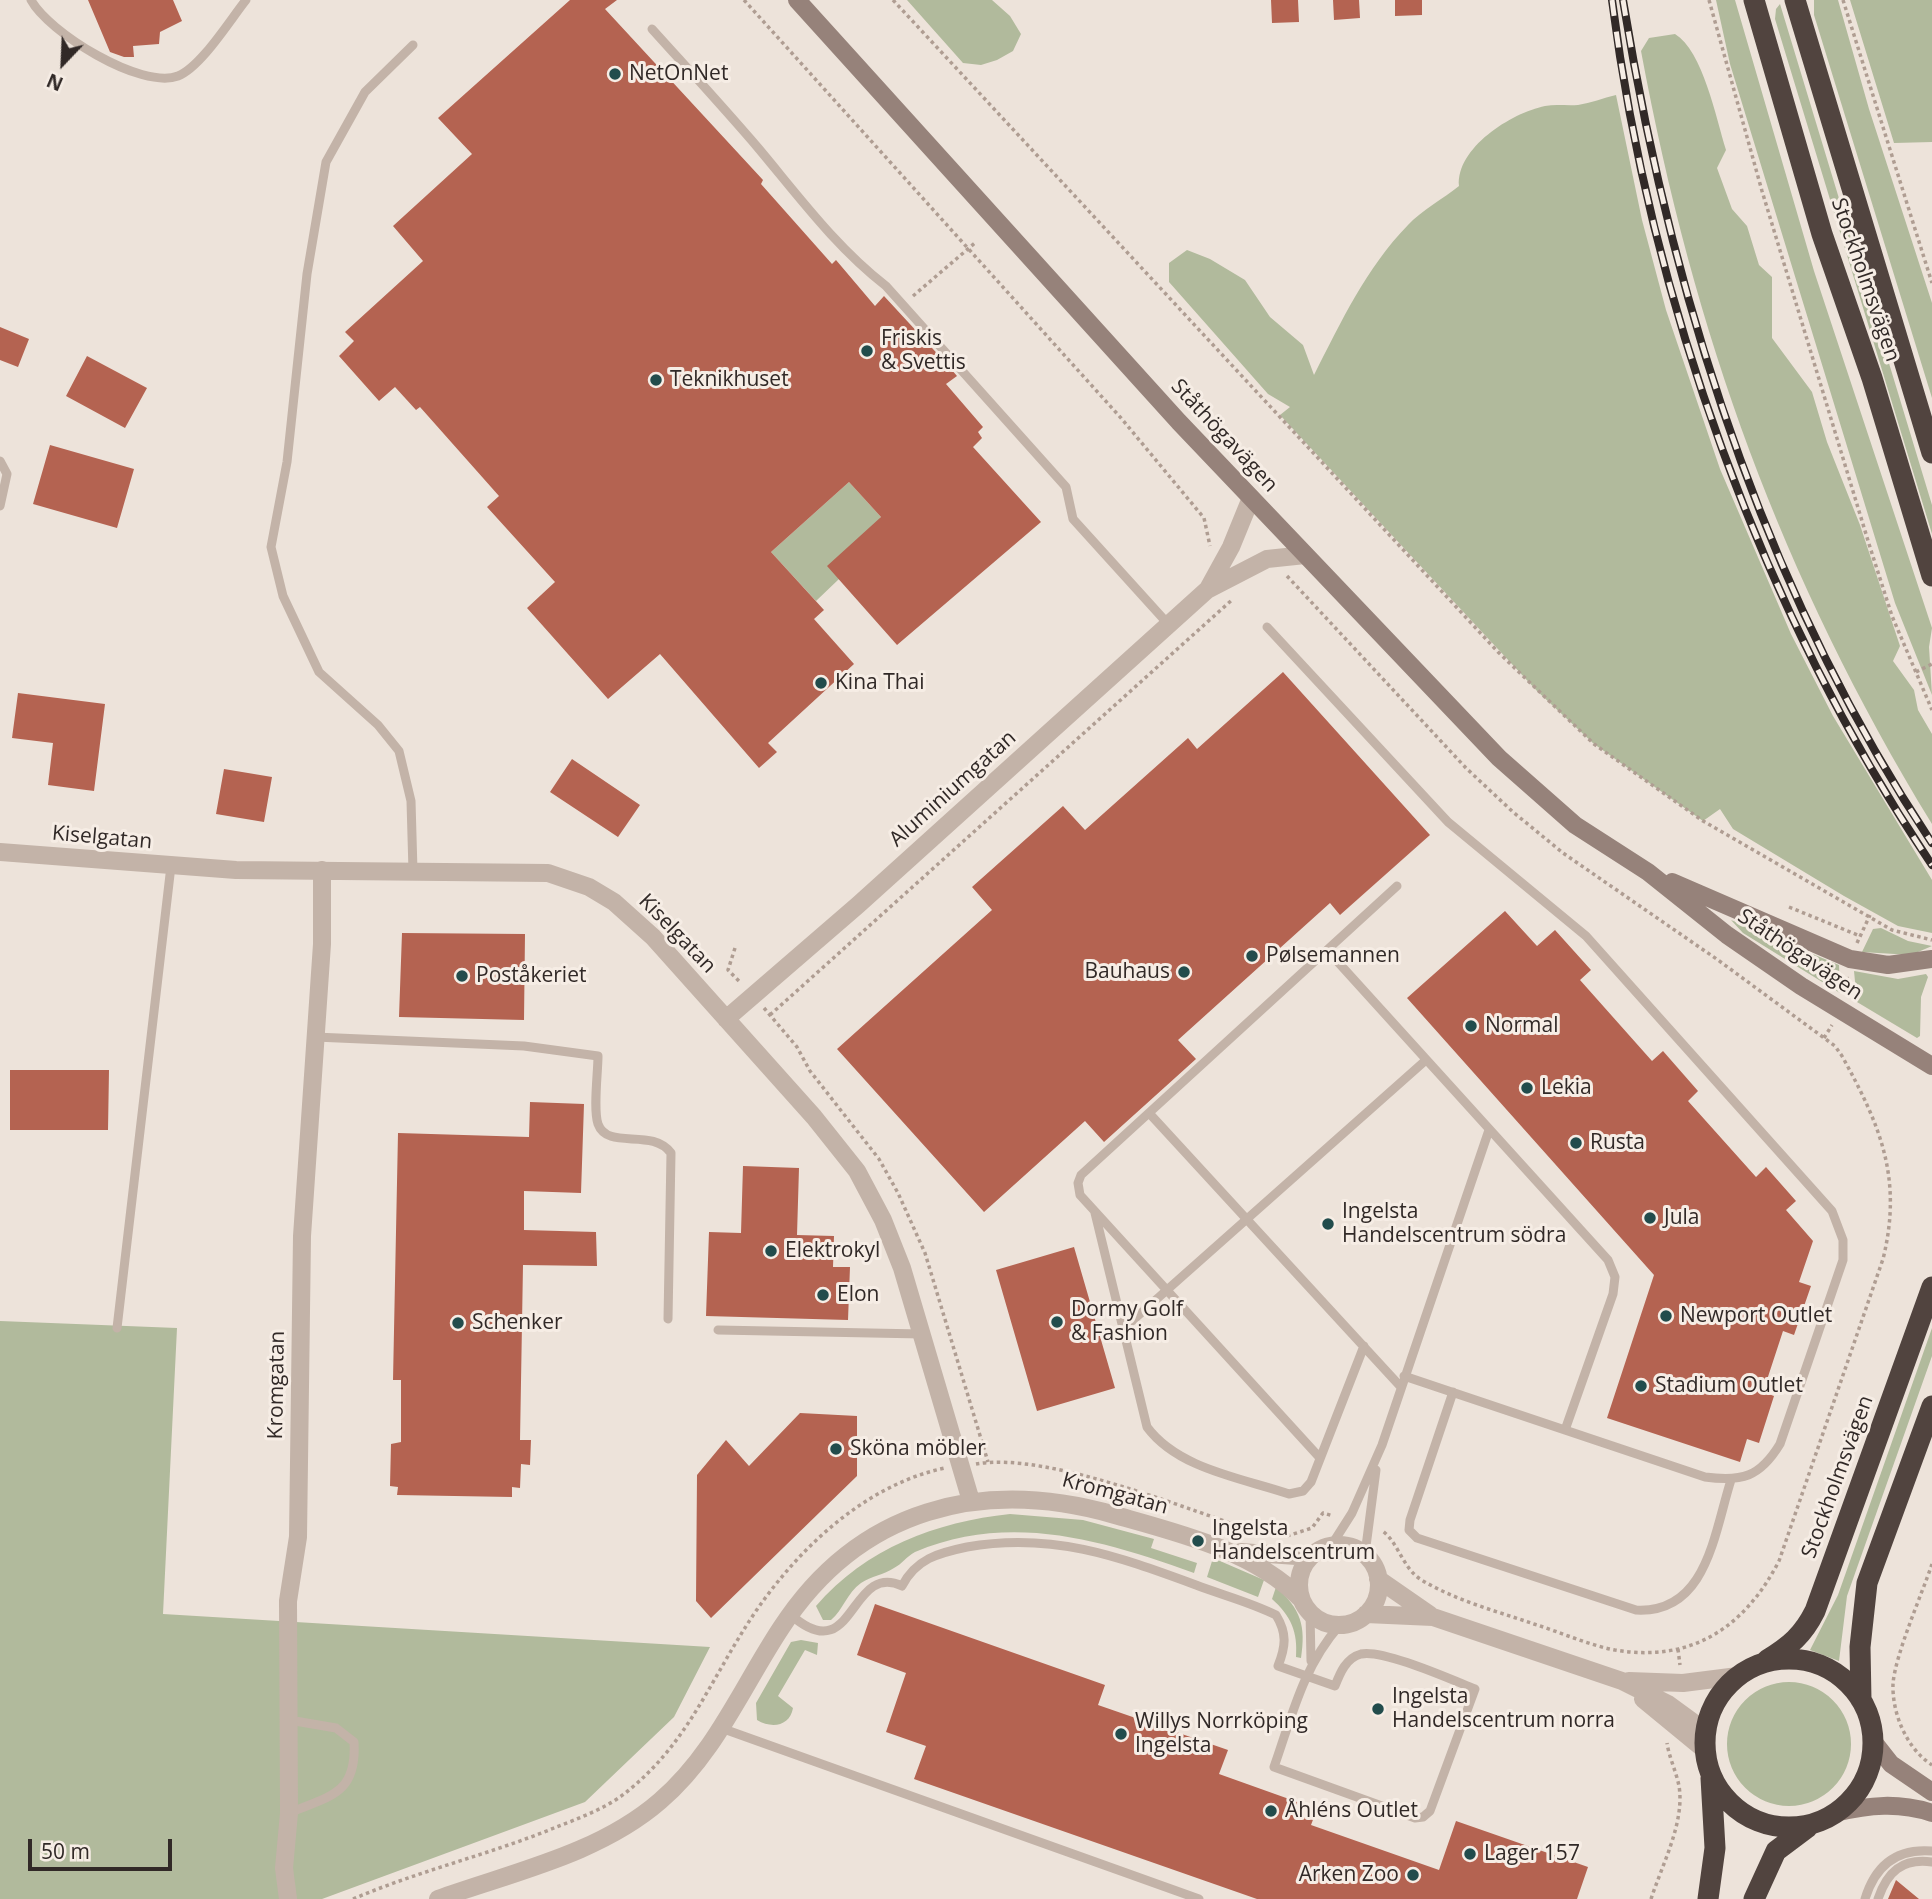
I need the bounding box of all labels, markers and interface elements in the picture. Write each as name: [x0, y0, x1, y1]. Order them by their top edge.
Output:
north arrow: [28, 28, 98, 98]
place label: NetOnNet: [629, 61, 728, 87]
marker: NetOnNet: [607, 66, 623, 82]
text: N: [43, 67, 67, 97]
street label: Stockholmsvägen: [1825, 195, 1905, 365]
place label: Friskis & Svettis: [881, 326, 966, 376]
marker: Friskis & Svettis: [859, 343, 875, 359]
place label: Teknikhuset: [670, 367, 789, 393]
marker: Teknikhuset: [648, 372, 664, 388]
street label: Ståthögavägen: [1165, 374, 1283, 498]
place label: Kina Thai: [835, 670, 925, 696]
marker: Kina Thai: [813, 675, 829, 691]
street label: Aluminiumgatan: [884, 726, 1022, 852]
street label: Kiselgatan: [51, 821, 153, 855]
street label: Kiselgatan: [633, 889, 721, 979]
street label: Ståthögavägen: [1733, 904, 1867, 1006]
place label: Pølsemannen: [1266, 943, 1400, 969]
marker: Pølsemannen: [1244, 948, 1260, 964]
place label: Bauhaus: [1084, 959, 1170, 985]
place label: Poståkeriet: [476, 963, 586, 989]
marker: Bauhaus: [1176, 964, 1192, 980]
marker: Poståkeriet: [454, 968, 470, 984]
place label: Normal: [1485, 1013, 1558, 1039]
marker: Normal: [1463, 1018, 1479, 1034]
place label: Lekia: [1541, 1075, 1592, 1101]
marker: Lekia: [1519, 1080, 1535, 1096]
place label: Rusta: [1590, 1130, 1645, 1156]
marker: Rusta: [1568, 1135, 1584, 1151]
place label: Ingelsta Handelscentrum södra: [1342, 1199, 1566, 1249]
place label: Jula: [1664, 1205, 1699, 1231]
marker: Jula: [1642, 1210, 1658, 1226]
marker: Ingelsta Handelscentrum södra: [1320, 1216, 1336, 1232]
place label: Elektrokyl: [785, 1238, 880, 1264]
marker: Elektrokyl: [763, 1243, 779, 1259]
place label: Elon: [837, 1282, 879, 1308]
marker: Elon: [815, 1287, 831, 1303]
place label: Dormy Golf & Fashion: [1071, 1297, 1183, 1347]
place label: Newport Outlet: [1680, 1303, 1832, 1329]
marker: Newport Outlet: [1658, 1308, 1674, 1324]
place label: Schenker: [472, 1310, 563, 1336]
marker: Dormy Golf & Fashion: [1049, 1314, 1065, 1330]
marker: Schenker: [450, 1315, 466, 1331]
street label: Kromgatan: [263, 1330, 291, 1440]
place label: Stadium Outlet: [1655, 1373, 1803, 1399]
marker: Stadium Outlet: [1633, 1378, 1649, 1394]
street label: Stockholmsvägen: [1797, 1392, 1879, 1562]
place label: Sköna möbler: [850, 1436, 986, 1462]
marker: Sköna möbler: [828, 1441, 844, 1457]
street label: Kromgatan: [1059, 1468, 1171, 1520]
place label: Ingelsta Handelscentrum: [1212, 1516, 1375, 1566]
marker: Ingelsta Handelscentrum: [1190, 1533, 1206, 1549]
place label: Ingelsta Handelscentrum norra: [1392, 1684, 1615, 1734]
marker: Ingelsta Handelscentrum norra: [1370, 1701, 1386, 1717]
place label: Willys Norrköping Ingelsta: [1135, 1709, 1308, 1759]
marker: Willys Norrköping Ingelsta: [1113, 1726, 1129, 1742]
place label: Åhléns Outlet: [1285, 1798, 1418, 1824]
marker: Åhléns Outlet: [1263, 1803, 1279, 1819]
scale bar: [32, 1826, 175, 1870]
text: 50 m: [41, 1837, 90, 1865]
place label: Lager 157: [1484, 1841, 1580, 1867]
marker: Lager 157: [1462, 1846, 1478, 1862]
place label: Arken Zoo: [1299, 1862, 1399, 1888]
marker: Arken Zoo: [1405, 1867, 1421, 1883]

